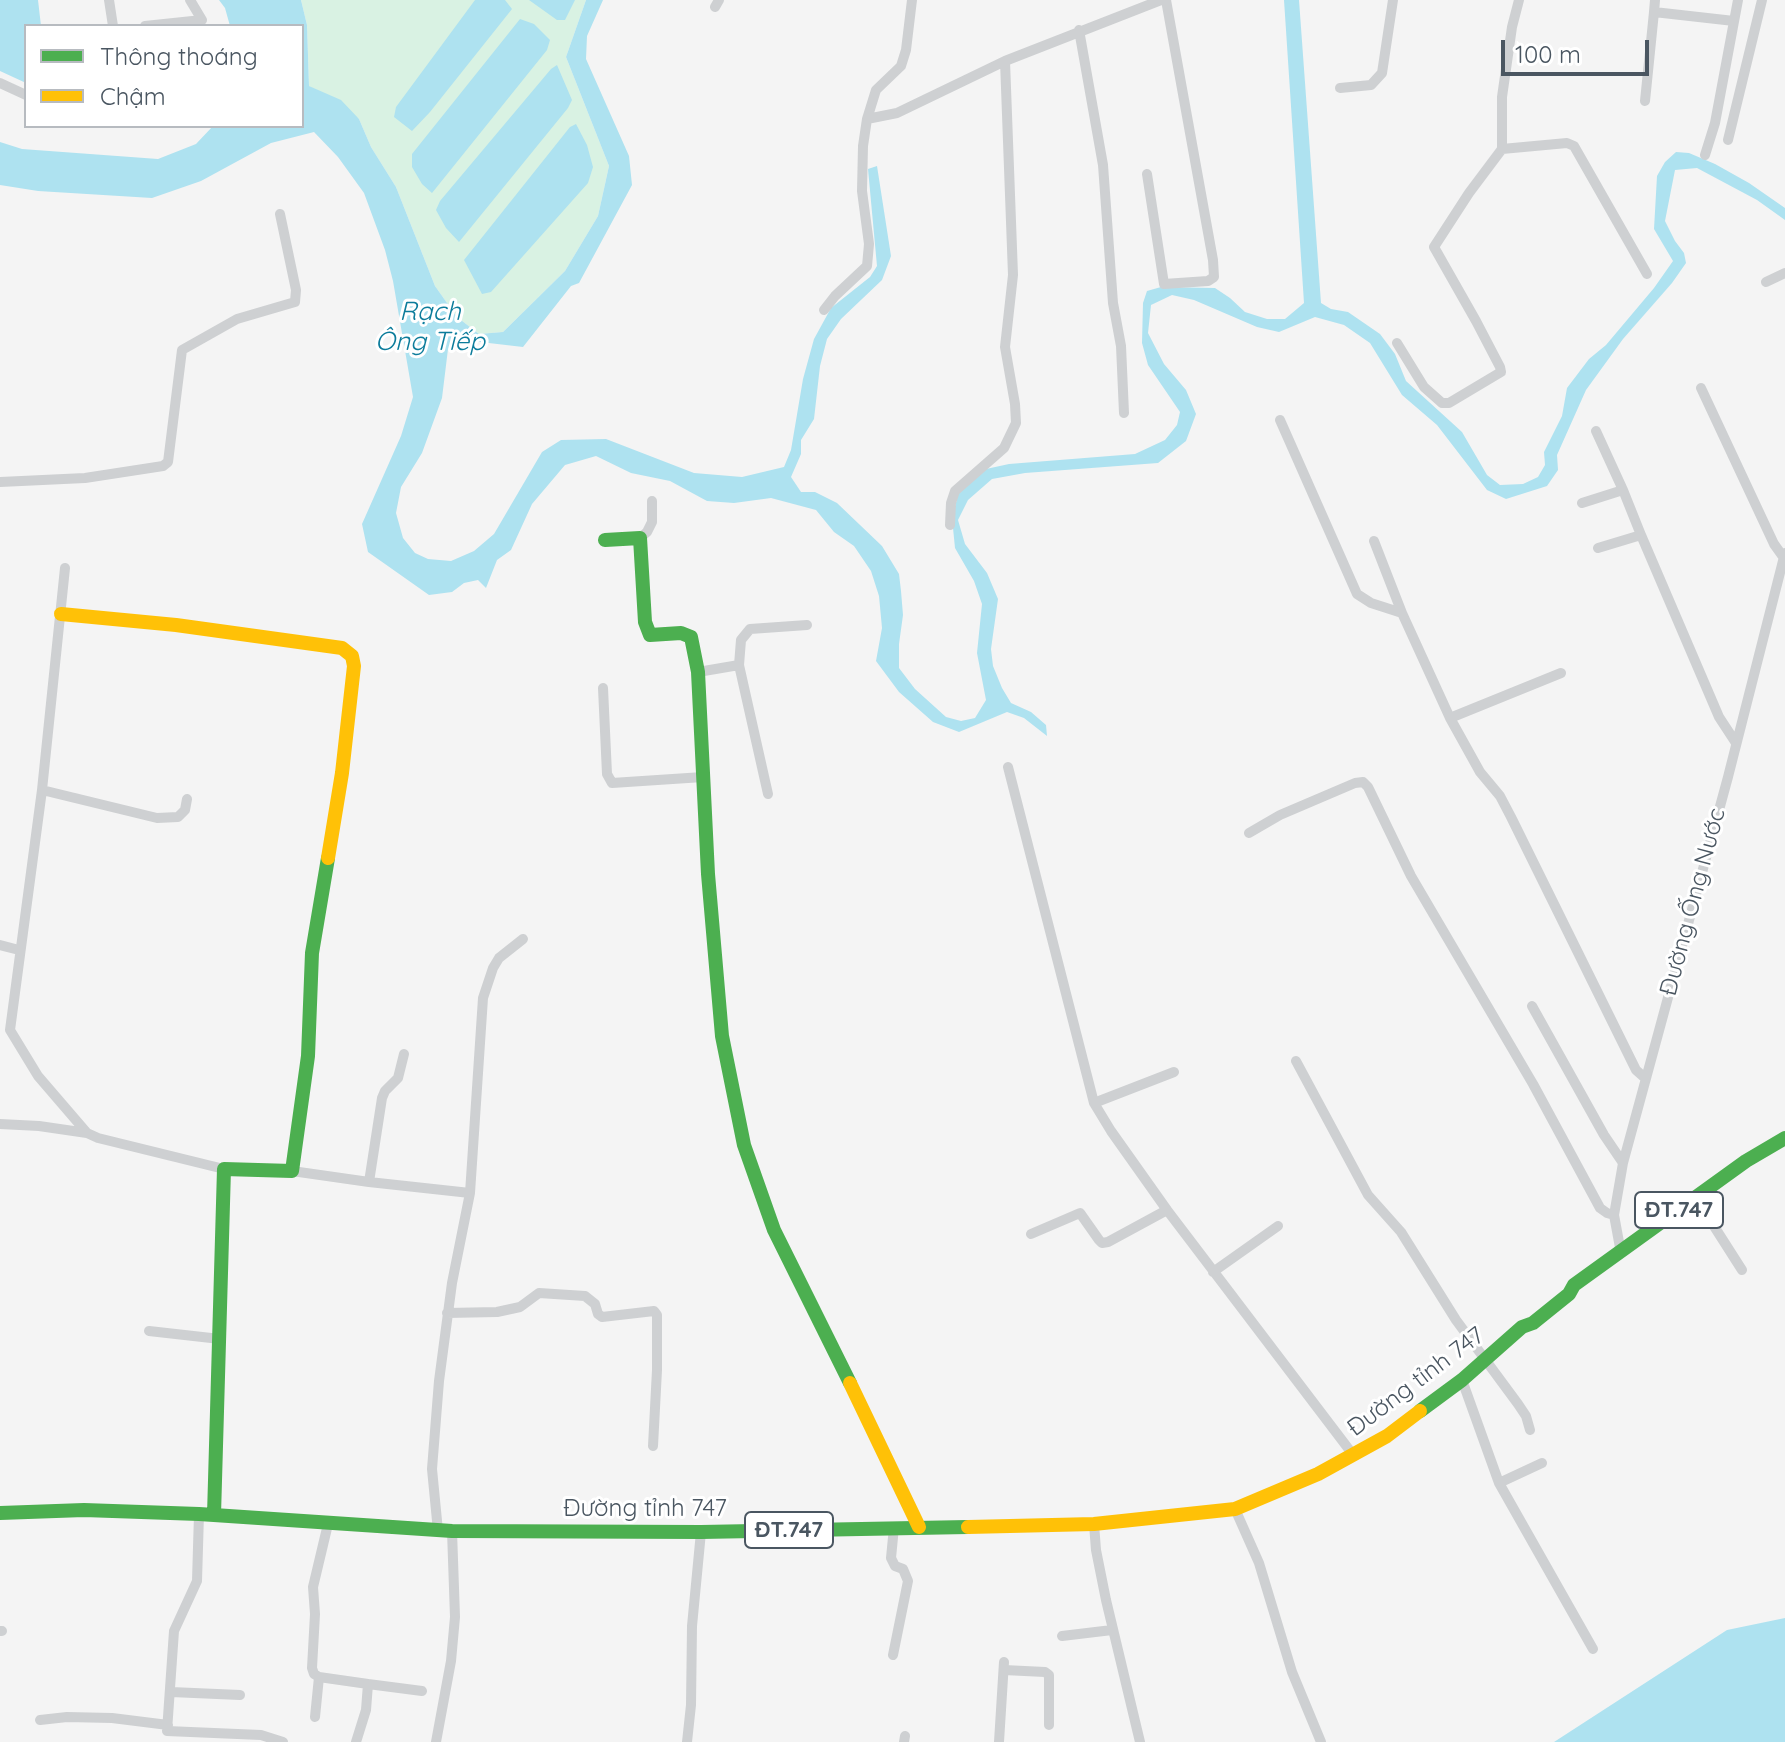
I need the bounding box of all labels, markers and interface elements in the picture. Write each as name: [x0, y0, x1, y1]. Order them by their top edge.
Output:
legend: [24, 24, 304, 128]
scale bar: [1505, 24, 1653, 74]
text: 100 m: [1515, 39, 1581, 69]
text: Thông thoáng: [100, 41, 258, 71]
text: Chậm: [100, 81, 166, 111]
water label: Rạch Ông Tiếp: [375, 296, 485, 358]
street label: Đường Ống Nước: [1654, 805, 1732, 999]
road number: ĐT.747: [1635, 1192, 1723, 1228]
street label: Đường tỉnh 747: [1342, 1321, 1490, 1443]
street label: Đường tỉnh 747: [563, 1495, 727, 1523]
road number: ĐT.747: [745, 1512, 833, 1548]

